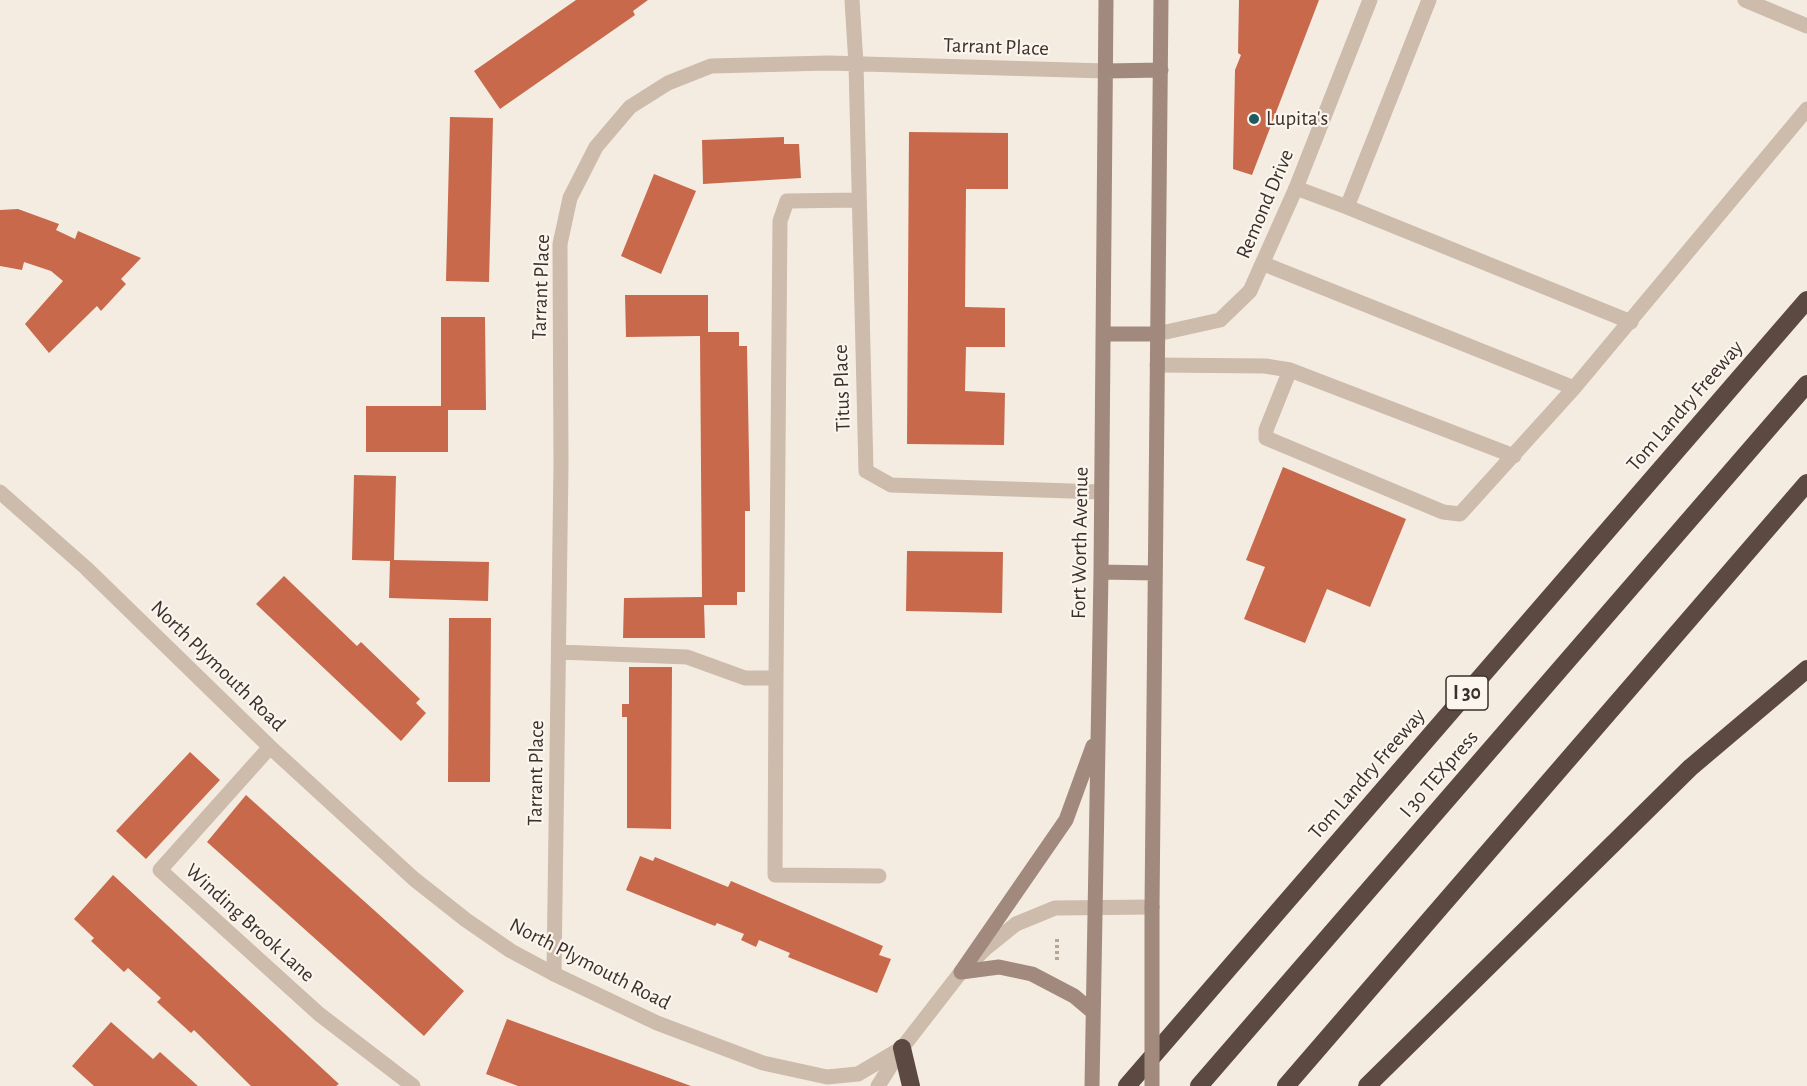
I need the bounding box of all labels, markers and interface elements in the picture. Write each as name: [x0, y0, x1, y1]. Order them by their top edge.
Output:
street label: Tarrant Place: [943, 33, 1049, 61]
place label: Lupita's: [1266, 106, 1328, 132]
marker: Lupita's: [1247, 112, 1261, 126]
street label: Remond Drive: [1231, 146, 1299, 262]
street label: Tarrant Place: [527, 234, 555, 340]
street label: Tom Landry Freeway: [1621, 335, 1749, 477]
street label: Titus Place: [828, 344, 856, 432]
street label: Fort Worth Avenue: [1066, 467, 1094, 619]
street label: North Plymouth Road: [145, 595, 291, 737]
road number: I 30: [1446, 676, 1488, 710]
street label: Tom Landry Freeway: [1303, 703, 1431, 845]
street label: Tarrant Place: [522, 720, 550, 826]
street label: I 30 TEXpress: [1394, 725, 1484, 823]
street label: Winding Brook Lane: [180, 858, 320, 988]
street label: North Plymouth Road: [505, 912, 675, 1016]

